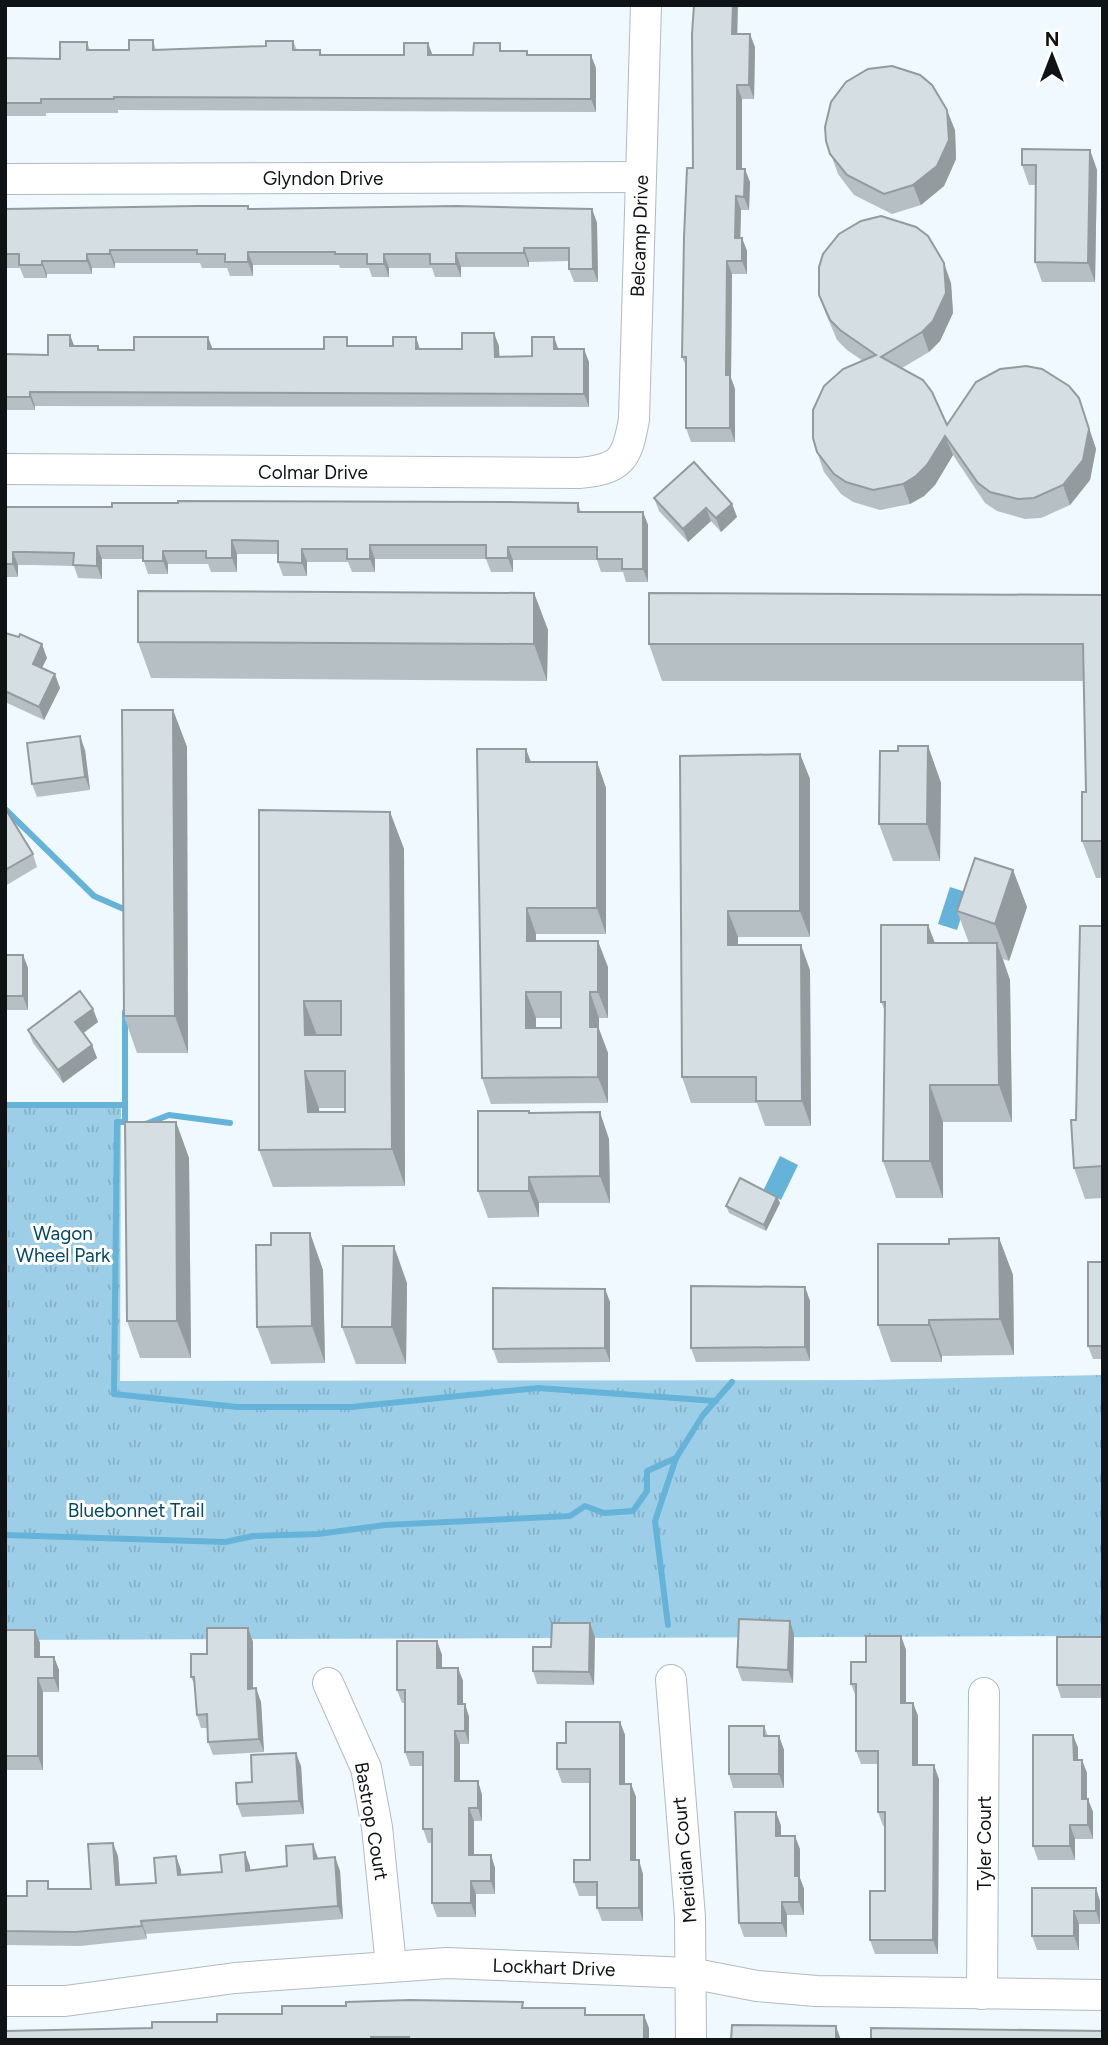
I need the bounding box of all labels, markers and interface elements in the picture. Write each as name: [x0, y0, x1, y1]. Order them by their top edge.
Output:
north arrow: [1017, 21, 1087, 91]
text: N: [1045, 28, 1059, 51]
street label: Glyndon Drive: [263, 167, 383, 190]
street label: Belcamp Drive: [626, 175, 653, 297]
street label: Colmar Drive: [258, 461, 368, 484]
park label: Wagon Wheel Park: [16, 1222, 111, 1267]
park label: Bluebonnet Trail: [68, 1499, 204, 1522]
street label: Bastrop Court: [350, 1760, 393, 1882]
street label: Meridian Court: [668, 1796, 701, 1924]
street label: Tyler Court: [973, 1796, 996, 1890]
street label: Lockhart Drive: [492, 1954, 616, 1981]

